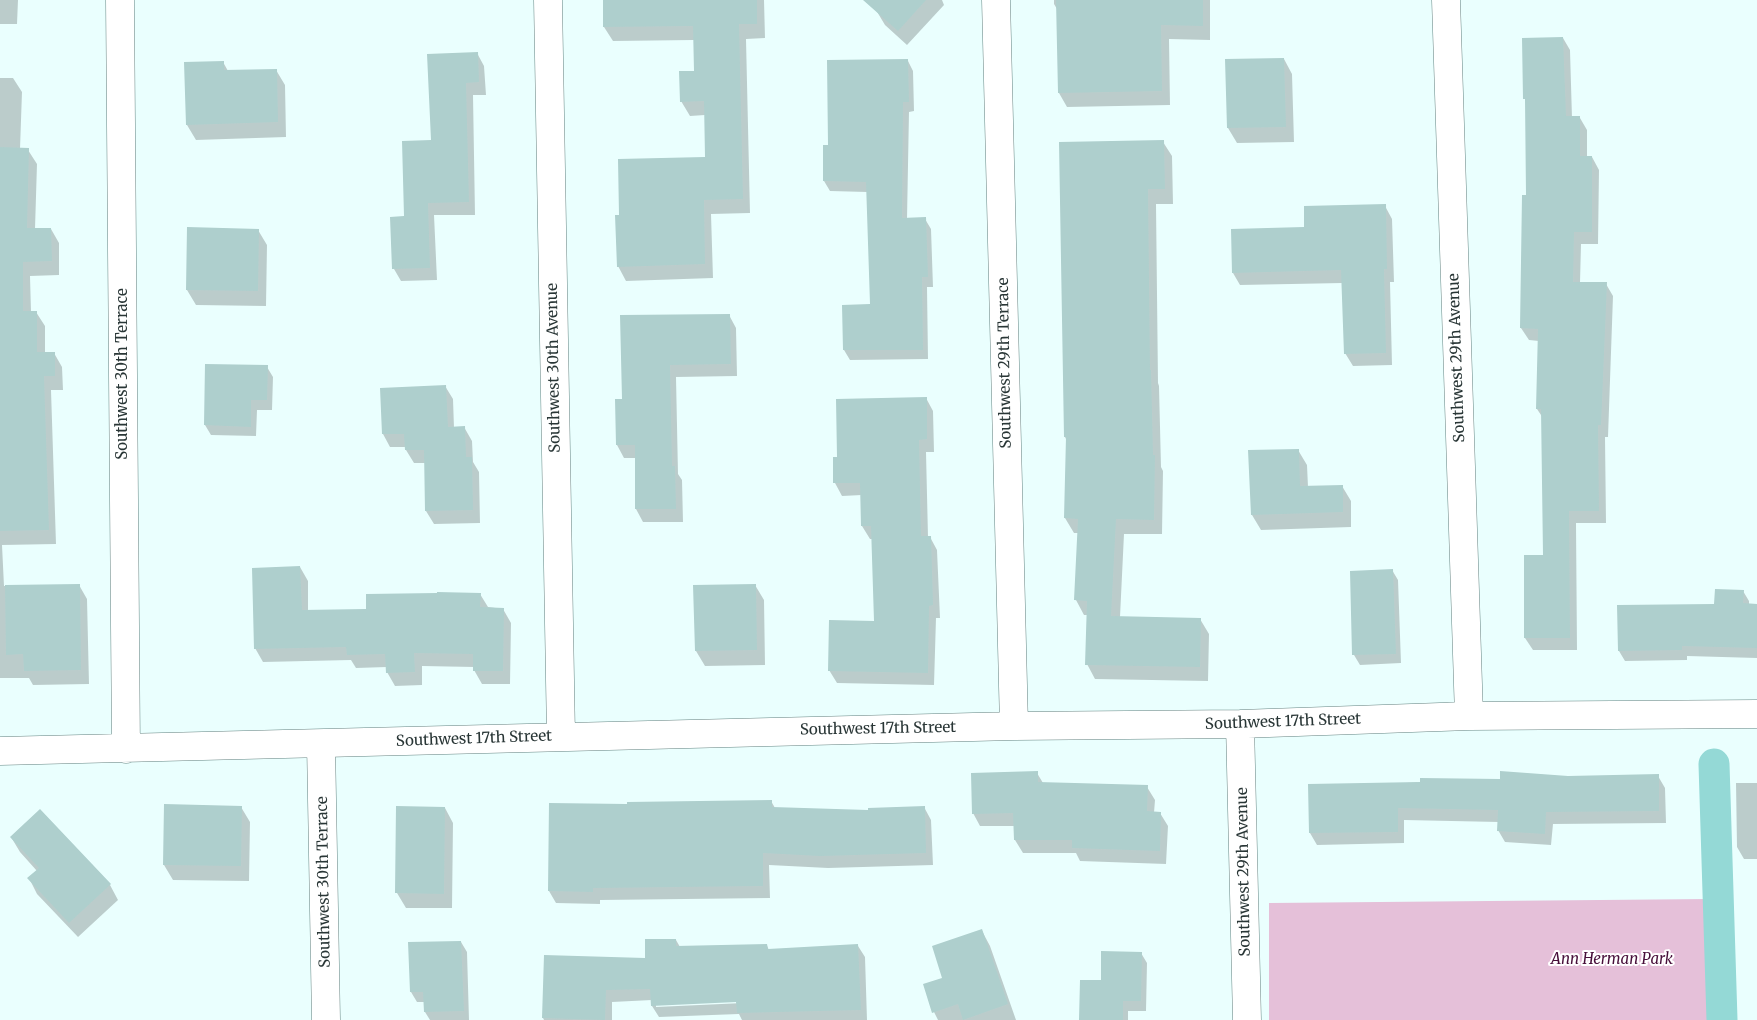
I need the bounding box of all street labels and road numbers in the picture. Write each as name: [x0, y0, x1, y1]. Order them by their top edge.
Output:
street label: Southwest 29th Avenue: [1445, 273, 1469, 443]
street label: Southwest 29th Terrace: [995, 277, 1015, 449]
street label: Southwest 30th Avenue: [544, 283, 564, 453]
street label: Southwest 30th Terrace: [114, 288, 132, 460]
street label: Southwest 17th Street: [1205, 710, 1361, 734]
street label: Southwest 17th Street: [800, 719, 956, 739]
street label: Southwest 17th Street: [396, 727, 552, 751]
street label: Southwest 29th Avenue: [1234, 787, 1254, 957]
street label: Southwest 30th Terrace: [314, 796, 334, 968]

